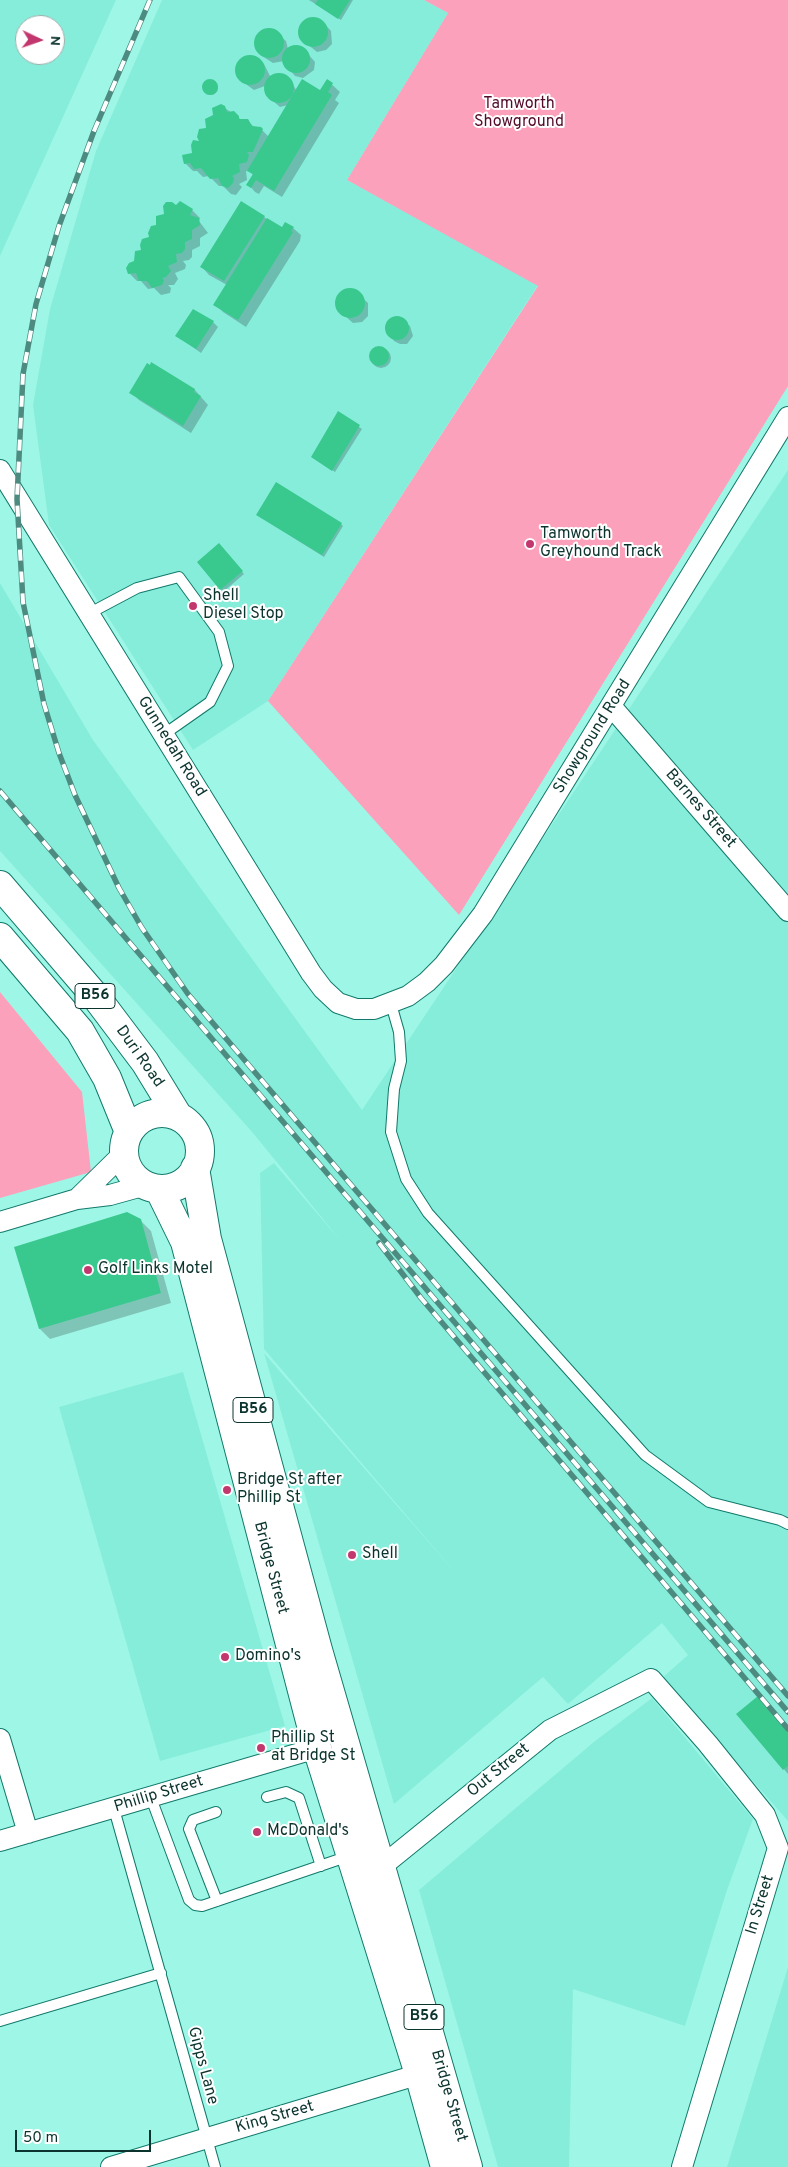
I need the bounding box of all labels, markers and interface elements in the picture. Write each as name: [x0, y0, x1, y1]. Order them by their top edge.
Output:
north arrow: [15, 15, 65, 65]
text: N: [46, 35, 63, 46]
park label: Tamworth Showground: [474, 95, 564, 133]
place label: Tamworth Greyhound Track: [540, 525, 662, 563]
marker: Tamworth Greyhound Track: [524, 538, 536, 550]
place label: Shell Diesel Stop: [203, 587, 284, 625]
marker: Shell Diesel Stop: [187, 600, 199, 612]
street label: Showground Road: [550, 676, 636, 798]
street label: Gunnedah Road: [132, 693, 210, 801]
street label: Barnes Street: [660, 766, 740, 852]
road number: B56: [75, 984, 115, 1008]
street label: Duri Road: [111, 1022, 167, 1092]
place label: Golf Links Motel: [98, 1260, 213, 1280]
marker: Golf Links Motel: [82, 1264, 94, 1276]
road number: B56: [233, 1398, 273, 1422]
place label: Bridge St after Phillip St: [237, 1471, 342, 1509]
marker: Bridge St after Phillip St: [221, 1484, 233, 1496]
street label: Bridge Street: [248, 1520, 292, 1616]
place label: Shell: [362, 1545, 398, 1565]
marker: Shell: [346, 1549, 358, 1561]
place label: Domino's: [235, 1647, 301, 1667]
marker: Domino's: [219, 1651, 231, 1663]
place label: Phillip St at Bridge St: [271, 1729, 355, 1767]
street label: Out Street: [464, 1740, 534, 1802]
marker: Phillip St at Bridge St: [255, 1742, 267, 1754]
street label: Phillip Street: [112, 1772, 206, 1818]
place label: McDonald's: [267, 1822, 349, 1842]
marker: McDonald's: [251, 1826, 263, 1838]
street label: In Street: [743, 1873, 779, 1937]
road number: B56: [404, 2004, 444, 2030]
street label: Gipps Lane: [182, 2025, 222, 2107]
street label: Bridge Street: [426, 2048, 470, 2144]
street label: King Street: [234, 2098, 316, 2138]
scale bar: [18, 2120, 154, 2152]
text: 50 m: [23, 2129, 58, 2148]

